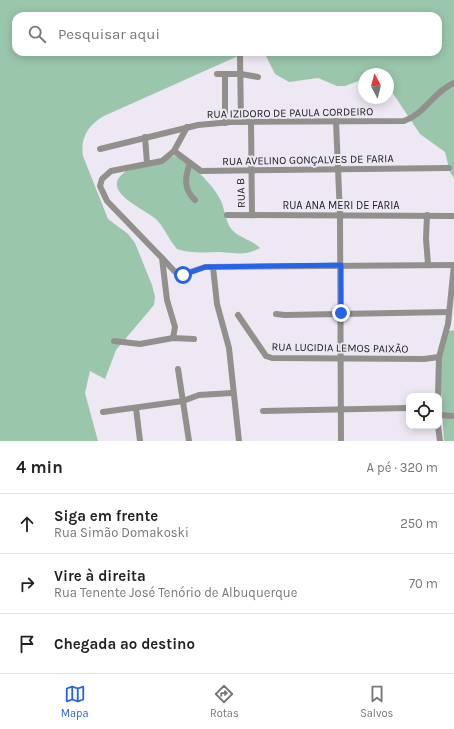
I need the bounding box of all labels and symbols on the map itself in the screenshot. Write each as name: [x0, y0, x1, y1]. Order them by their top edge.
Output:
north arrow: [358, 68, 394, 104]
street label: RUA IZIDORO DE PAULA CORDEIRO: [207, 105, 373, 121]
street label: RUA AVELINO GONÇALVES DE FARIA: [222, 152, 394, 168]
street label: RUA B: [234, 178, 248, 208]
street label: RUA ANA MERI DE FARIA: [282, 199, 400, 212]
route start: [174, 266, 192, 284]
route end: [332, 304, 350, 322]
street label: RUA LUCIDIA LEMOS PAIXÃO: [271, 340, 409, 356]

